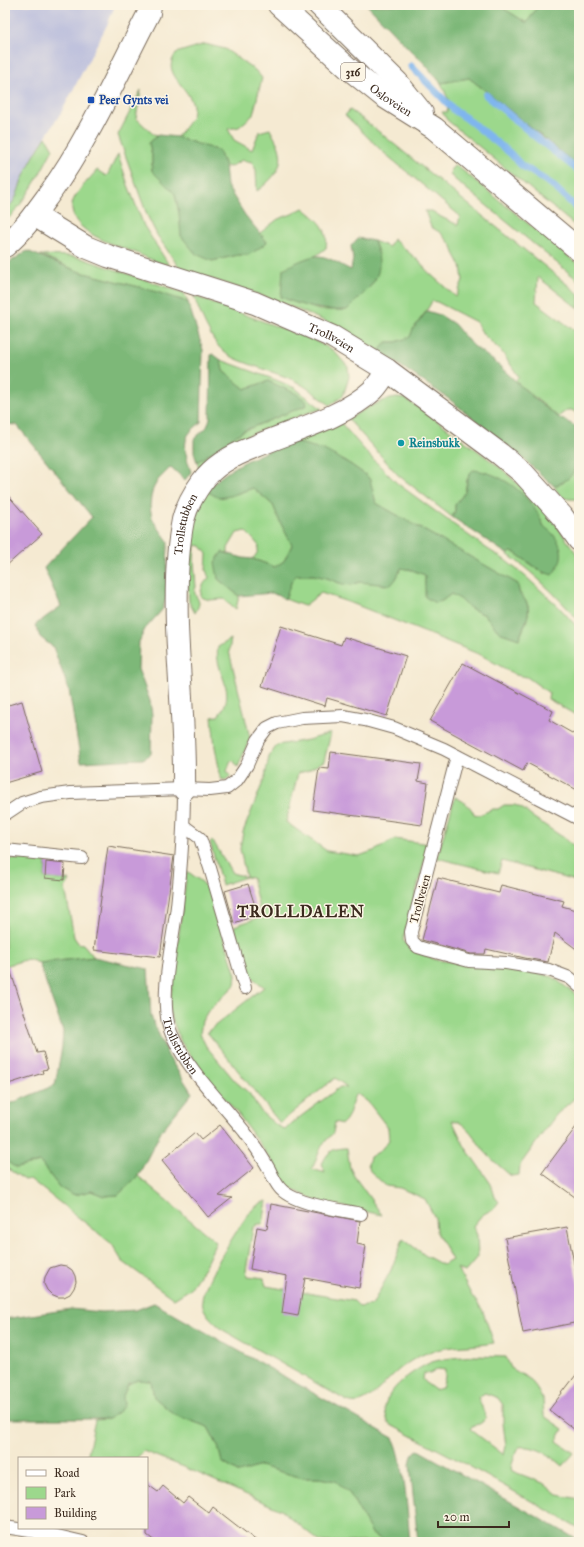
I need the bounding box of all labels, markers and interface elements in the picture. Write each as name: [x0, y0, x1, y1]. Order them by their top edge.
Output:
road number: 316: [341, 63, 365, 81]
street label: Osloveien: [367, 81, 415, 120]
place label: Peer Gynts vei: [99, 93, 169, 108]
marker: Peer Gynts vei: [86, 95, 96, 105]
street label: Trollveien: [306, 320, 357, 356]
place label: Reinsbukk: [409, 436, 460, 450]
marker: Reinsbukk: [396, 438, 406, 448]
street label: Trollstubben: [171, 490, 200, 556]
street label: Trollveien: [407, 872, 433, 925]
district label: TROLLDALEN: [236, 902, 365, 921]
street label: Trollstubben: [160, 1016, 201, 1078]
legend: [18, 1457, 148, 1529]
text: Road: [54, 1466, 80, 1480]
text: Park: [54, 1486, 76, 1500]
scale bar: [438, 1503, 509, 1529]
text: Building: [54, 1506, 97, 1521]
text: 20 m: [444, 1510, 470, 1524]

